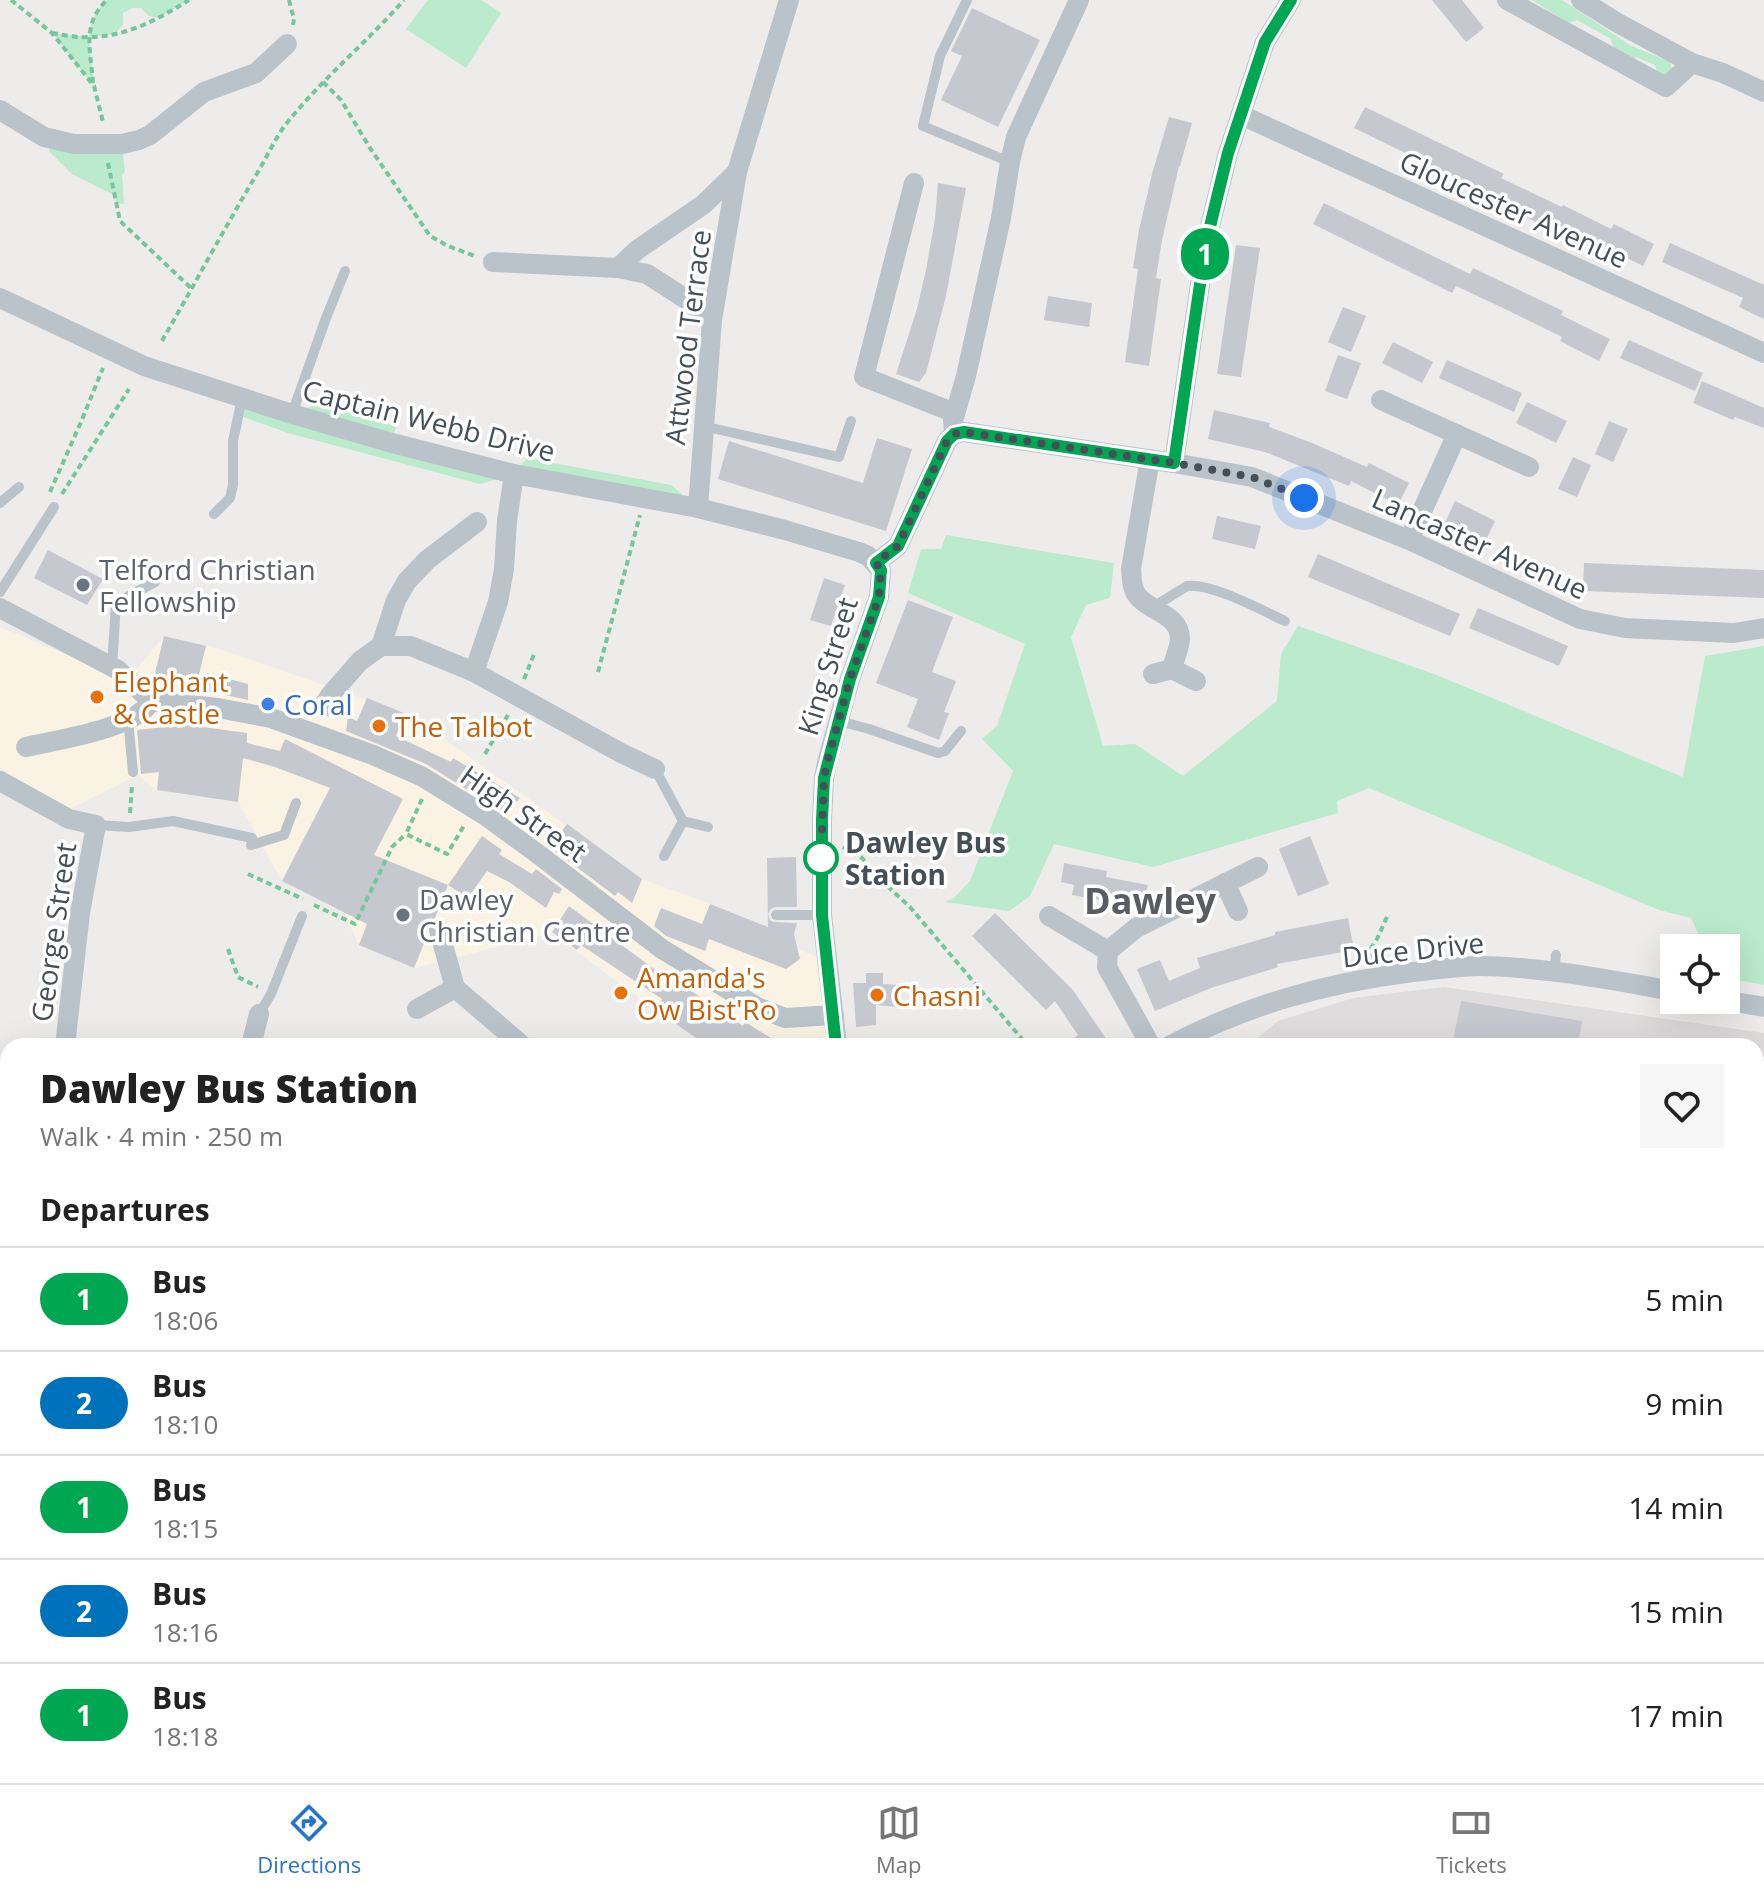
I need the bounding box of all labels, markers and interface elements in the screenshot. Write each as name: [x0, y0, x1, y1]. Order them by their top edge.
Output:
street label: Gloucester Avenue: [1394, 142, 1634, 276]
street label: Attwood Terrace: [655, 227, 719, 447]
line badge: 1: [1179, 228, 1231, 280]
text: 1: [1197, 235, 1213, 273]
street label: Captain Webb Drive: [299, 370, 559, 470]
your location: [1284, 478, 1324, 518]
street label: Lancaster Avenue: [1367, 479, 1593, 607]
place label: Telford Christian Fellowship: [99, 550, 316, 620]
marker: Telford Christian Fellowship: [74, 576, 92, 594]
street label: King Street: [788, 593, 866, 739]
place label: Elephant & Castle: [113, 662, 228, 732]
place label: Coral: [284, 685, 353, 723]
marker: Elephant & Castle: [88, 688, 106, 706]
marker: Coral: [259, 695, 277, 713]
place label: The Talbot: [395, 707, 533, 745]
marker: The Talbot: [370, 717, 388, 735]
street label: High Street: [453, 756, 595, 870]
place label: Dawley Bus Station: [845, 823, 1006, 893]
street label: George Street: [22, 840, 84, 1024]
marker: Dawley Bus Station: [804, 841, 838, 875]
district label: Dawley: [1084, 876, 1216, 925]
place label: Dawley Christian Centre: [419, 880, 630, 950]
marker: Dawley Christian Centre: [394, 906, 412, 924]
street label: Duce Drive: [1340, 923, 1486, 975]
map controls: [1660, 934, 1740, 1014]
button: locate: [1660, 934, 1740, 1014]
place label: Amanda's Ow Bist'Ro: [637, 958, 777, 1028]
place label: Chasni: [893, 976, 981, 1014]
marker: Amanda's Ow Bist'Ro: [612, 984, 630, 1002]
marker: Chasni: [868, 986, 886, 1004]
text: Dawley Bus Station: [40, 1062, 418, 1114]
button: heart: [1640, 1064, 1724, 1148]
text: Walk · 4 min · 250 m: [40, 1118, 283, 1154]
text: Departures: [40, 1189, 210, 1230]
text: Bus: [152, 1261, 207, 1302]
text: 5 min: [1645, 1279, 1724, 1320]
text: 1: [76, 1280, 92, 1318]
text: 18:06: [152, 1302, 218, 1338]
text: Bus: [152, 1365, 207, 1406]
text: 9 min: [1645, 1383, 1724, 1424]
text: 2: [76, 1384, 92, 1422]
text: 18:10: [152, 1406, 218, 1442]
text: Bus: [152, 1469, 207, 1510]
text: 14 min: [1628, 1487, 1724, 1528]
text: 1: [76, 1488, 92, 1526]
text: 18:15: [152, 1510, 218, 1546]
text: Bus: [152, 1573, 207, 1614]
text: 15 min: [1628, 1591, 1724, 1632]
text: 2: [76, 1592, 92, 1630]
text: 18:16: [152, 1614, 218, 1650]
text: Bus: [152, 1677, 207, 1718]
text: 17 min: [1628, 1695, 1724, 1736]
text: 1: [76, 1696, 92, 1734]
text: 18:18: [152, 1718, 218, 1754]
tab: Directions: [257, 1801, 361, 1879]
tab: Map: [876, 1801, 922, 1879]
tab: Tickets: [1436, 1801, 1507, 1879]

